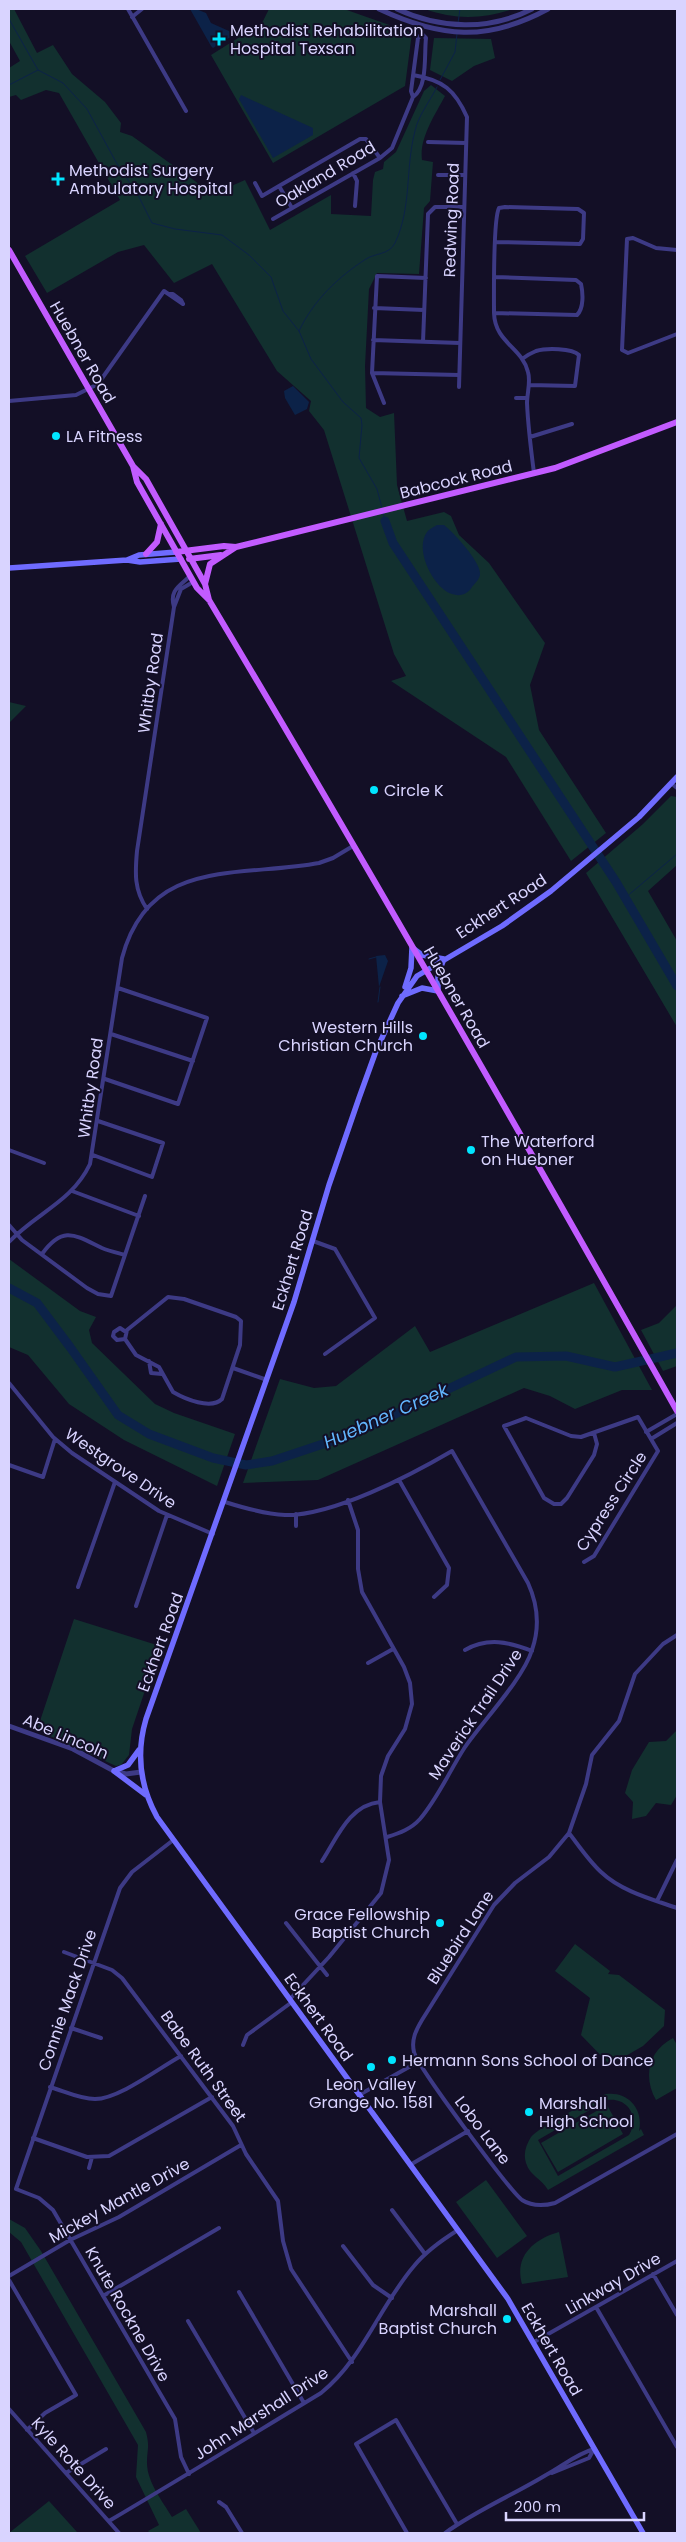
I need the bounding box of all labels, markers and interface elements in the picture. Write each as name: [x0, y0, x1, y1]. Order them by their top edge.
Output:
place label: Methodist Rehabilitation Hospital Texsan: [230, 19, 423, 60]
marker: Methodist Rehabilitation Hospital Texsan: [212, 32, 226, 46]
street label: Oakland Road: [271, 135, 380, 213]
place label: Methodist Surgery Ambulatory Hospital: [69, 159, 232, 200]
street label: Redwing Road: [438, 162, 465, 278]
marker: Methodist Surgery Ambulatory Hospital: [51, 172, 65, 186]
street label: Huebner Road: [44, 297, 121, 407]
place label: LA Fitness: [66, 425, 143, 448]
marker: LA Fitness: [50, 430, 62, 442]
street label: Babcock Road: [397, 454, 515, 505]
street label: Whitby Road: [132, 631, 169, 735]
place label: Circle K: [384, 779, 444, 802]
marker: Circle K: [368, 784, 380, 796]
street label: Eckhert Road: [451, 868, 551, 944]
street label: Huebner Road: [418, 942, 495, 1052]
place label: Western Hills Christian Church: [278, 1016, 413, 1057]
marker: Western Hills Christian Church: [417, 1030, 429, 1042]
street label: Whitby Road: [72, 1036, 109, 1140]
place label: The Waterford on Huebner: [481, 1130, 595, 1171]
marker: The Waterford on Huebner: [465, 1144, 477, 1156]
street label: Eckhert Road: [266, 1207, 319, 1313]
water label: Huebner Creek: [319, 1377, 453, 1454]
street label: Westgrove Drive: [60, 1423, 181, 1514]
street label: Cypress Circle: [570, 1447, 652, 1556]
street label: Eckhert Road: [132, 1589, 189, 1695]
street label: Maverick Trail Drive: [423, 1644, 528, 1784]
street label: Abe Lincoln: [19, 1708, 112, 1765]
street label: Bluebird Lane: [421, 1886, 499, 1989]
place label: Grace Fellowship Baptist Church: [294, 1903, 430, 1944]
marker: Grace Fellowship Baptist Church: [434, 1917, 446, 1929]
street label: Connie Mack Drive: [32, 1926, 102, 2074]
street label: Eckhert Road: [279, 1968, 358, 2066]
street label: Babe Ruth Street: [155, 2006, 252, 2127]
place label: Hermann Sons School of Dance: [402, 2049, 653, 2072]
marker: Hermann Sons School of Dance: [386, 2054, 398, 2066]
marker: Leon Valley Grange No. 1581: [365, 2061, 377, 2073]
place label: Leon Valley Grange No. 1581: [309, 2073, 433, 2114]
street label: Lobo Lane: [449, 2091, 516, 2169]
place label: Marshall High School: [539, 2092, 633, 2133]
marker: Marshall High School: [523, 2106, 535, 2118]
street label: Mickey Mantle Drive: [45, 2152, 194, 2249]
street label: Knute Rockne Drive: [79, 2242, 176, 2386]
street label: Linkway Drive: [561, 2247, 665, 2320]
street label: Eckhert Road: [516, 2298, 588, 2400]
place label: Marshall Baptist Church: [379, 2299, 497, 2340]
marker: Marshall Baptist Church: [501, 2313, 513, 2325]
street label: John Marshall Drive: [190, 2361, 333, 2465]
street label: Kyle Rote Drive: [26, 2412, 121, 2514]
scale bar: [506, 2490, 644, 2522]
text: 200 m: [514, 2496, 561, 2517]

